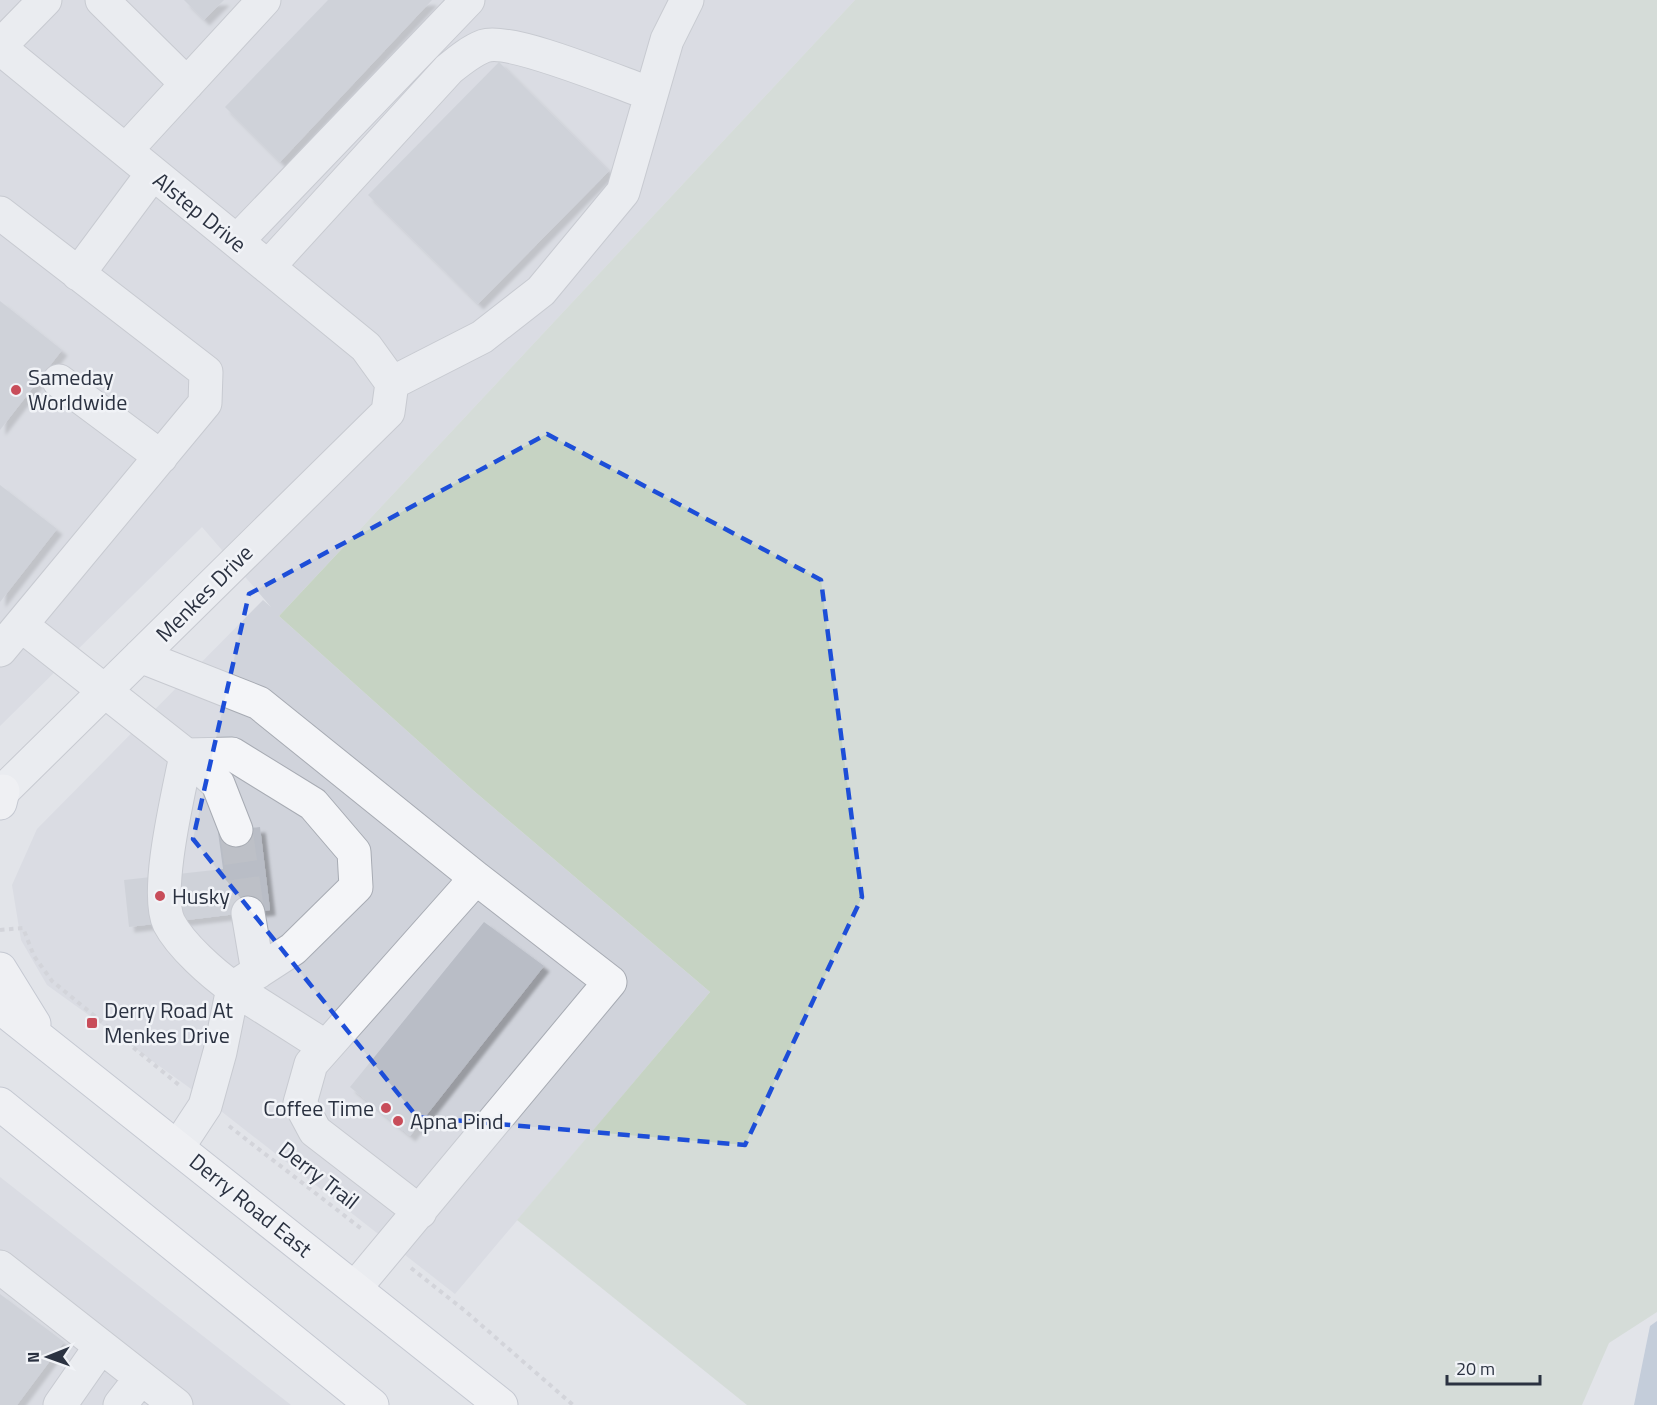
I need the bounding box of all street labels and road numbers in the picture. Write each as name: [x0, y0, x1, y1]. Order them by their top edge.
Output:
street label: Alstep Drive: [146, 164, 254, 260]
street label: Menkes Drive: [147, 536, 261, 650]
street label: Derry Trail: [271, 1133, 367, 1217]
street label: Derry Road East: [182, 1145, 320, 1265]

